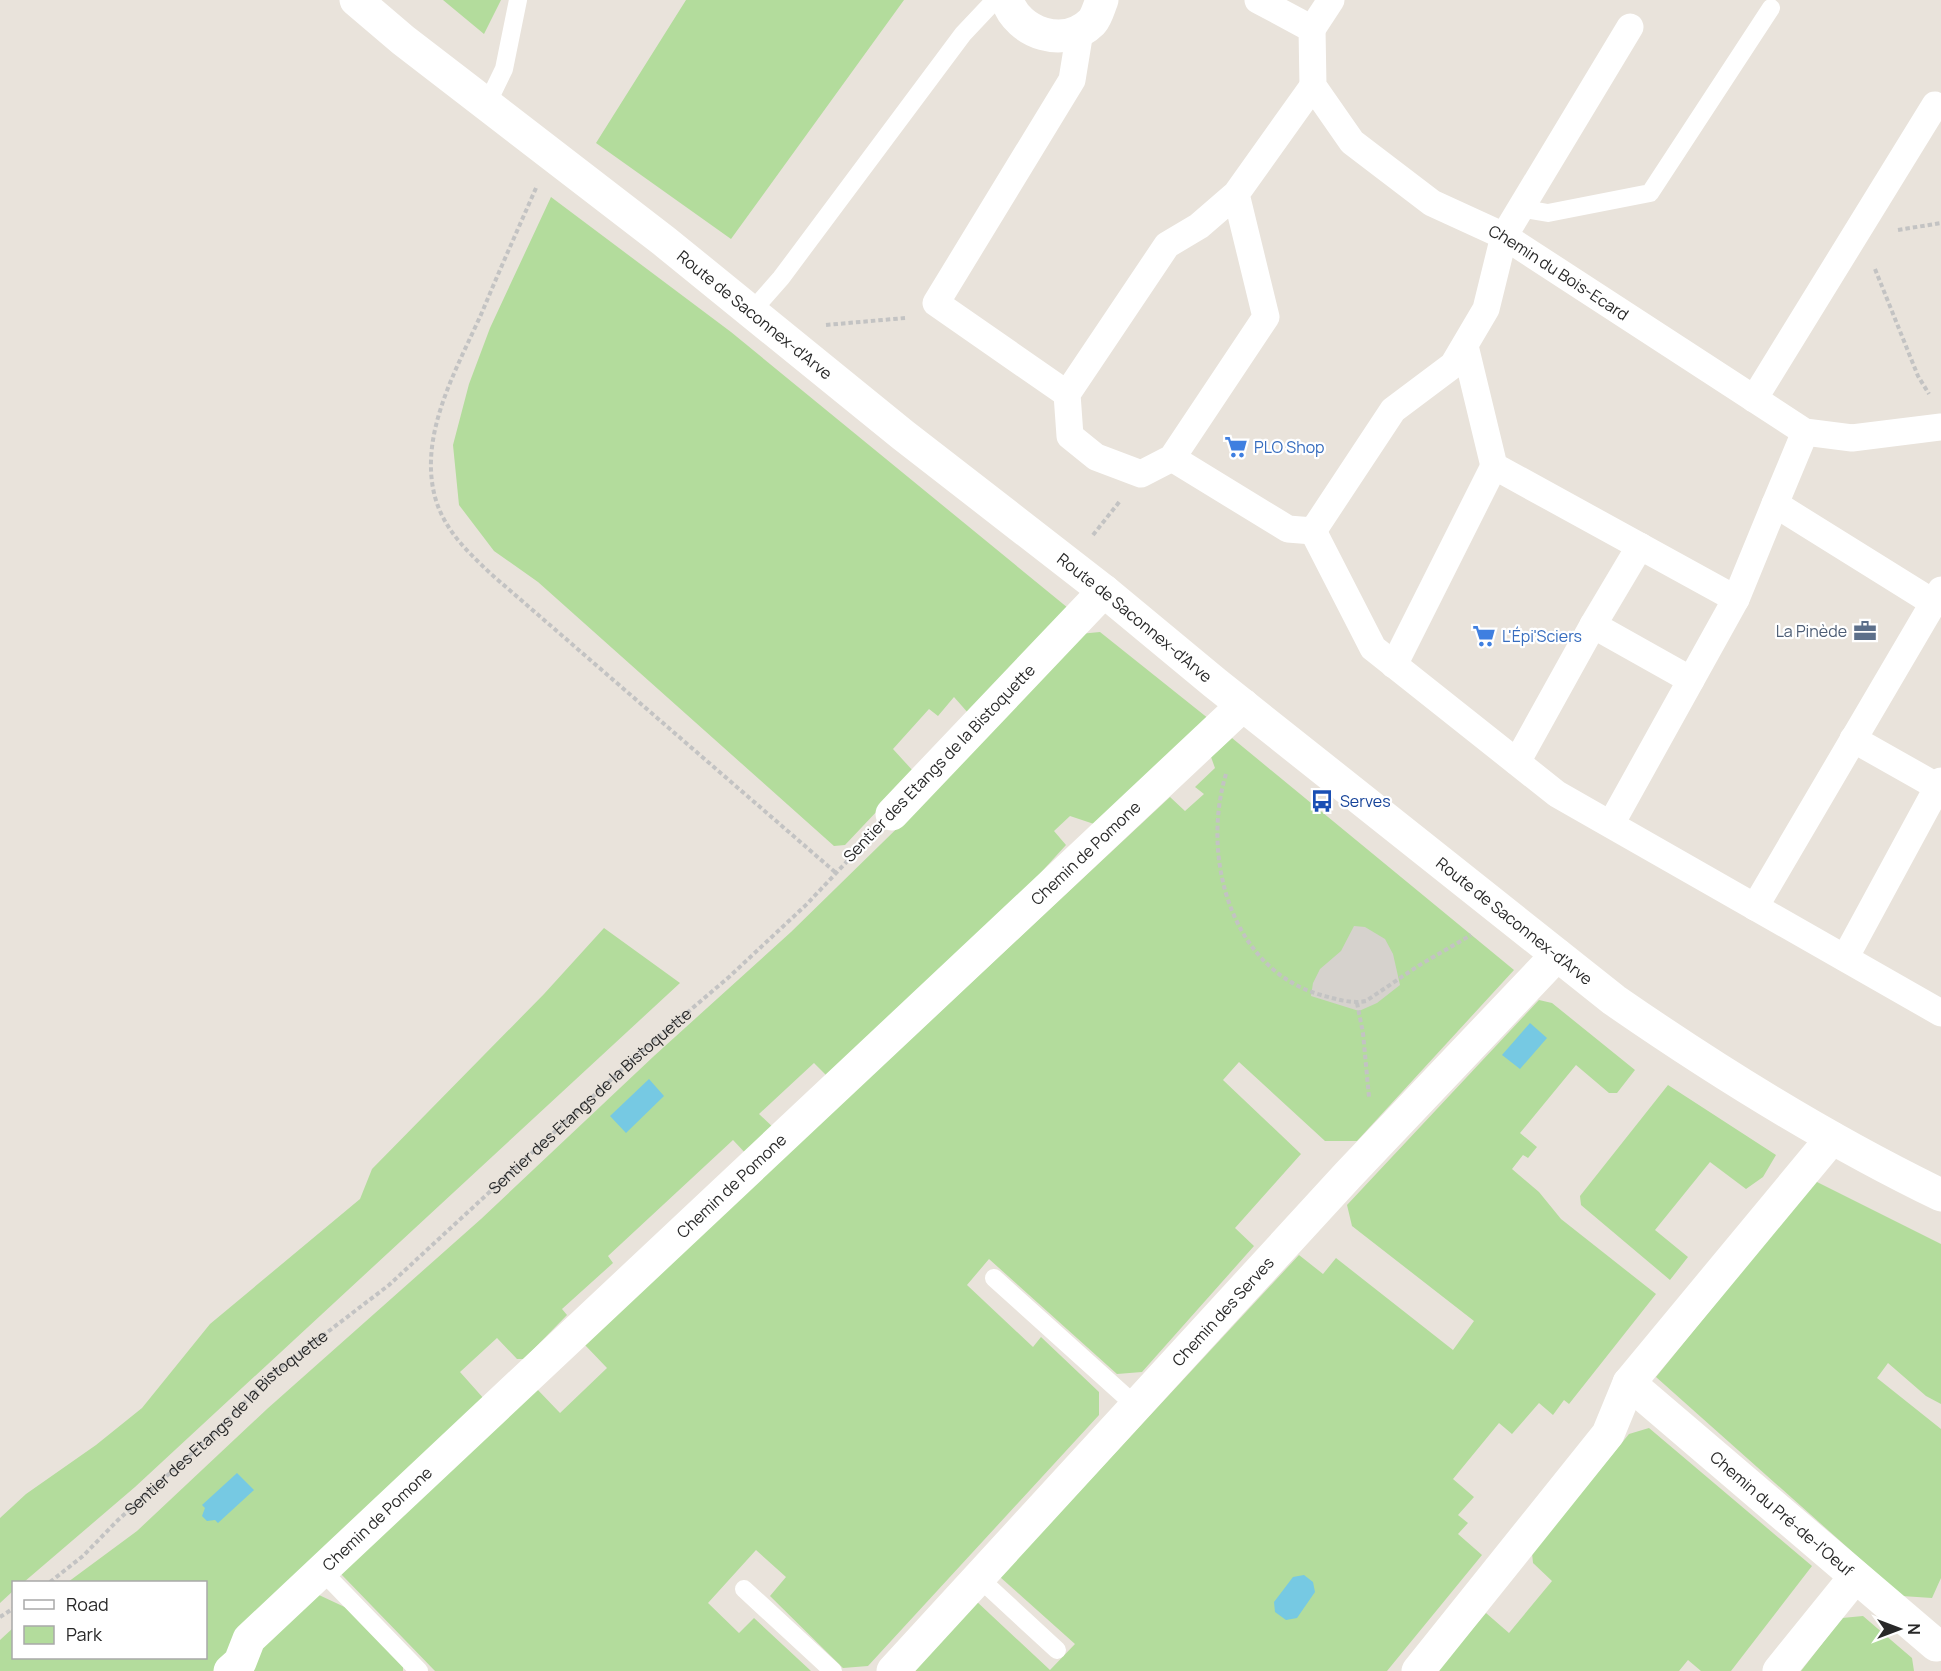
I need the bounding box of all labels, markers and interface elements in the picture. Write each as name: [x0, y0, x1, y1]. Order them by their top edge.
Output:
street label: Chemin du Bois-Ecard: [1485, 220, 1633, 325]
street label: Route de Saconnex-d'Arve: [673, 245, 837, 384]
supermarket icon: PLO Shop: [1223, 434, 1249, 460]
place label: PLO Shop: [1254, 436, 1325, 458]
street label: Route de Saconnex-d'Arve: [1053, 548, 1217, 687]
office icon: La Pinède: [1852, 618, 1878, 644]
place label: La Pinède: [1776, 620, 1847, 642]
supermarket icon: L'Épi'Sciers: [1471, 623, 1497, 649]
place label: L'Épi'Sciers: [1502, 625, 1582, 647]
street label: Sentier des Etangs de la Bistoquette: [838, 659, 1040, 867]
bus stop icon: Serves: [1309, 788, 1335, 814]
place label: Serves: [1340, 790, 1391, 812]
street label: Chemin de Pomone: [1026, 796, 1145, 910]
street label: Route de Saconnex-d'Arve: [1432, 852, 1597, 990]
street label: Sentier des Etangs de la Bistoquette: [483, 1003, 696, 1199]
street label: Chemin de Pomone: [672, 1129, 791, 1243]
street label: Chemin des Serves: [1167, 1252, 1279, 1371]
street label: Sentier des Etangs de la Bistoquette: [120, 1325, 332, 1520]
street label: Chemin du Pré-de-l'Oeuf: [1705, 1446, 1859, 1581]
street label: Chemin de Pomone: [317, 1462, 437, 1576]
legend: [12, 1581, 207, 1659]
text: Road: [66, 1592, 109, 1616]
north arrow: [1869, 1599, 1929, 1659]
text: Park: [66, 1622, 103, 1646]
text: N: [1903, 1623, 1925, 1635]

